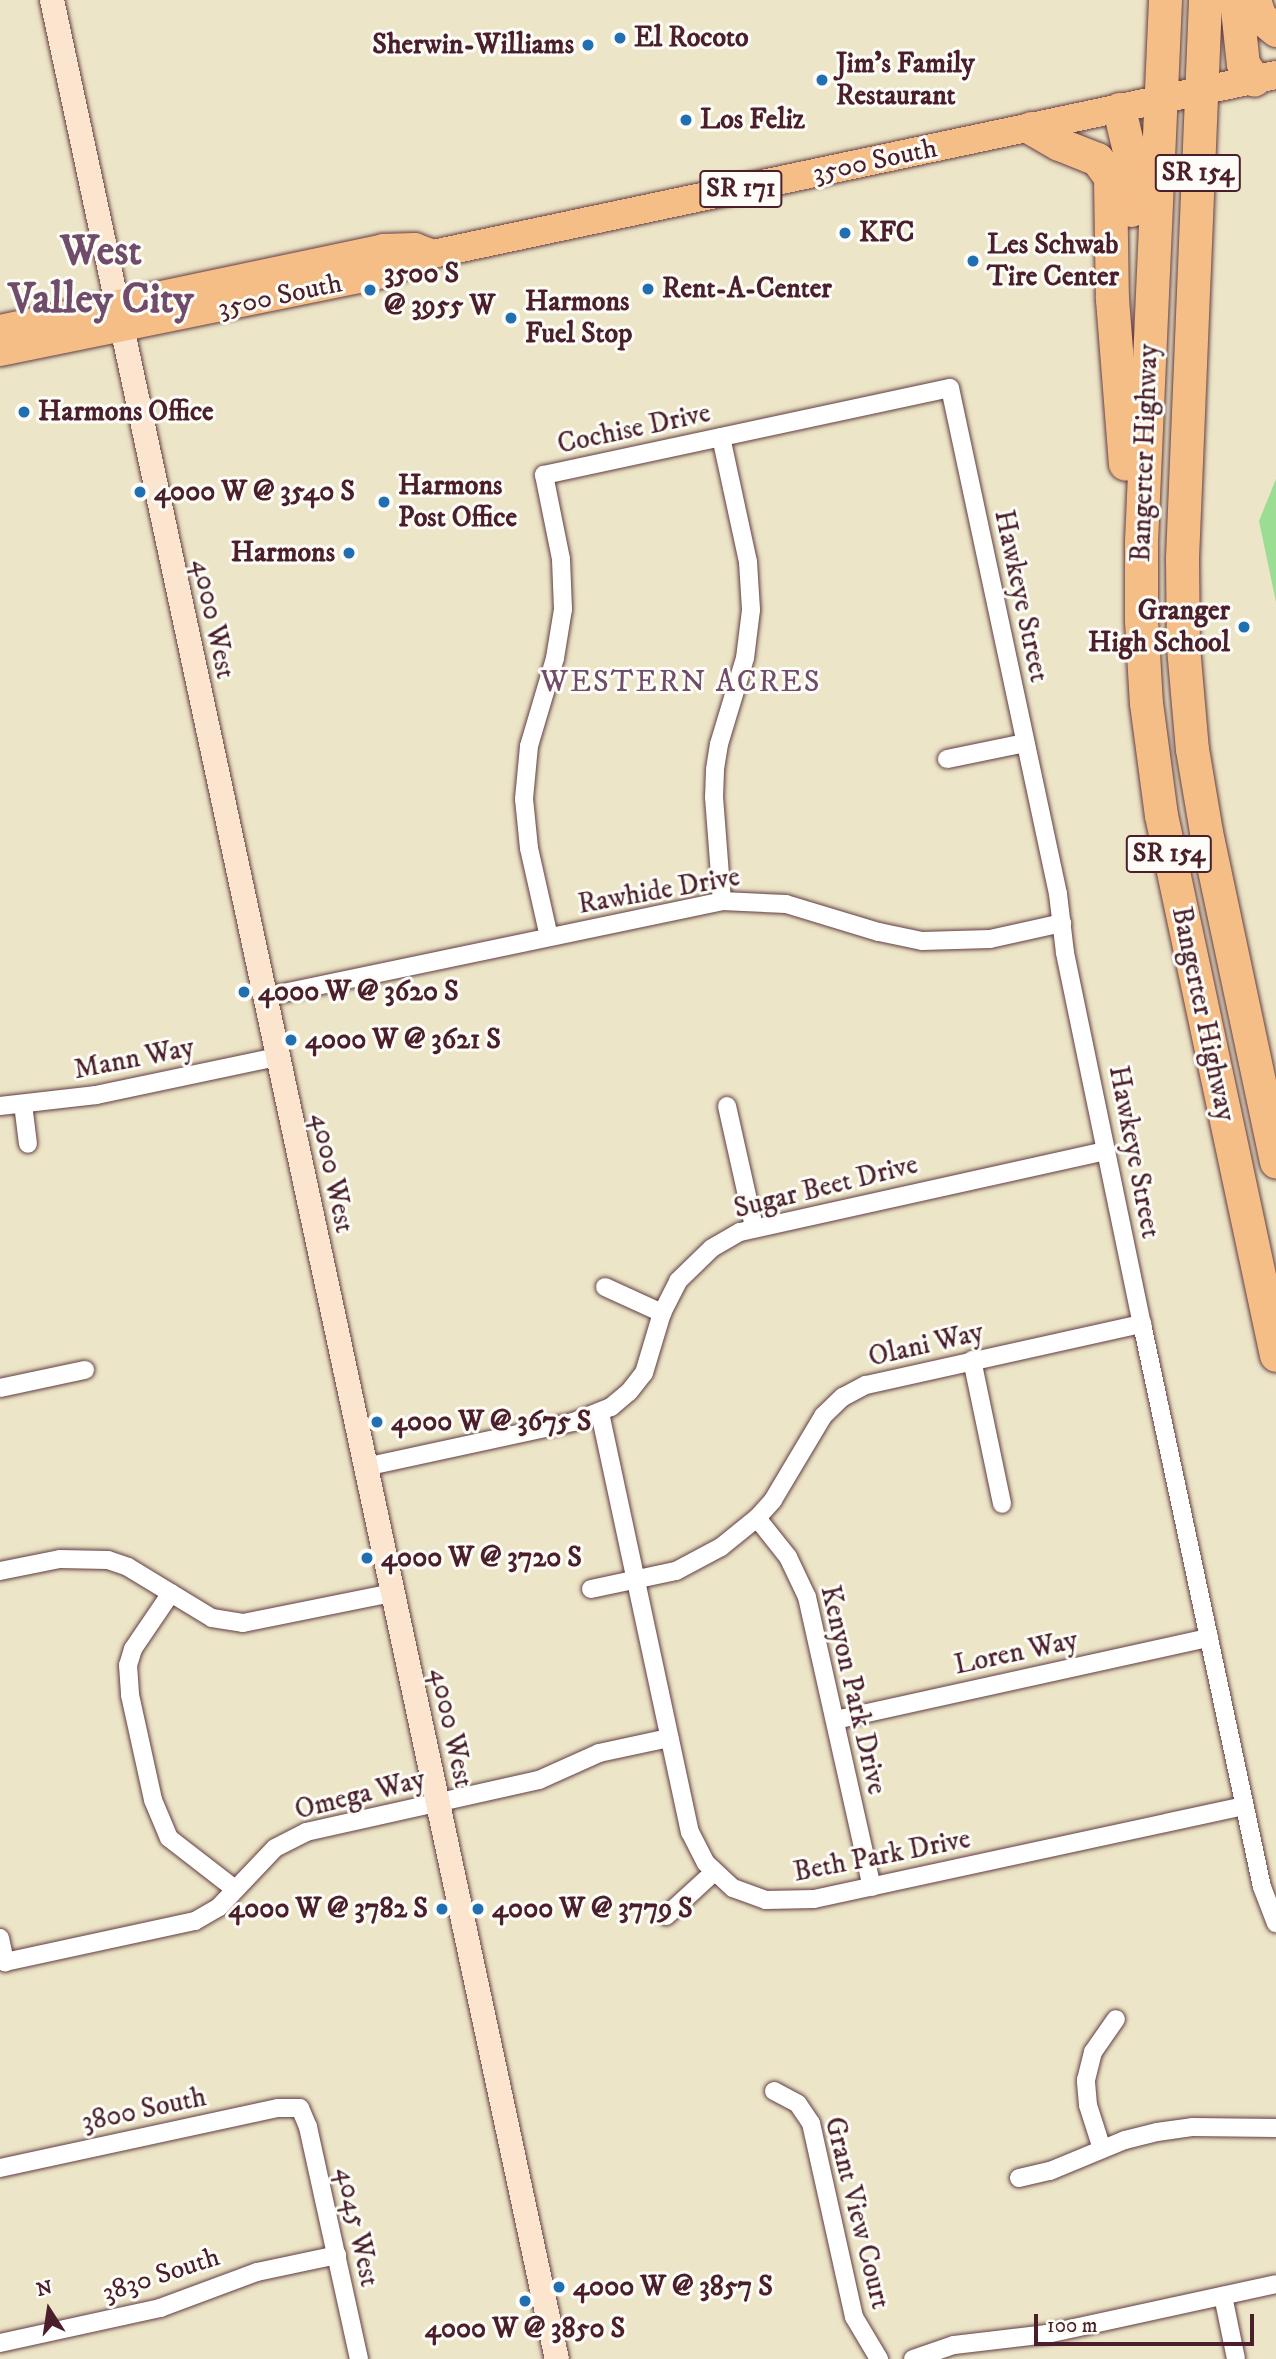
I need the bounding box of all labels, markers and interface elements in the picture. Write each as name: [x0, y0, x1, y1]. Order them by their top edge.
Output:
place label: El Rocoto: [634, 21, 749, 55]
place label: Sherwin-Williams: [372, 28, 574, 62]
marker: El Rocoto: [612, 30, 628, 46]
marker: Sherwin-Williams: [580, 37, 596, 53]
place label: Jim's Family Restaurant: [836, 47, 975, 113]
marker: Jim's Family Restaurant: [814, 72, 830, 88]
place label: Los Feliz: [700, 103, 805, 137]
marker: Los Feliz: [678, 112, 694, 128]
street label: 3500 South: [810, 131, 940, 191]
road number: SR 154: [1154, 150, 1242, 196]
road number: SR 171: [699, 166, 783, 212]
place label: KFC: [859, 216, 914, 250]
marker: KFC: [837, 225, 853, 241]
district label: West Valley City: [8, 227, 194, 326]
place label: Les Schwab Tire Center: [987, 228, 1119, 294]
marker: Les Schwab Tire Center: [965, 253, 981, 269]
place label: 3500 S @ 3955 W: [384, 257, 495, 323]
street label: 3500 South: [215, 266, 345, 326]
place label: Rent-A-Center: [662, 272, 832, 306]
marker: Rent-A-Center: [640, 281, 656, 297]
marker: 3500 S @ 3955 W: [362, 282, 378, 298]
place label: Harmons Fuel Stop: [525, 285, 632, 351]
marker: Harmons Fuel Stop: [503, 310, 519, 326]
street label: Bangerter Highway: [1124, 343, 1166, 563]
place label: Harmons Office: [38, 395, 214, 429]
street label: Cochise Drive: [554, 396, 714, 462]
marker: Harmons Office: [16, 404, 32, 420]
place label: Harmons Post Office: [398, 469, 517, 535]
place label: 4000 W @ 3540 S: [154, 475, 355, 509]
marker: 4000 W @ 3540 S: [132, 484, 148, 500]
marker: Harmons Post Office: [376, 494, 392, 510]
street label: Hawkeye Street: [986, 507, 1056, 685]
place label: Harmons: [231, 536, 335, 570]
marker: Harmons: [341, 545, 357, 561]
street label: 4000 West: [184, 556, 242, 682]
place label: Granger High School: [1088, 594, 1230, 660]
marker: Granger High School: [1236, 619, 1252, 635]
district label: WESTERN ACRES: [542, 665, 820, 701]
road number: SR 154: [1125, 832, 1213, 876]
street label: Rawhide Drive: [575, 860, 743, 922]
street label: Bangerter Highway: [1164, 904, 1242, 1124]
place label: 4000 W @ 3620 S: [258, 975, 459, 1009]
marker: 4000 W @ 3620 S: [236, 984, 252, 1000]
place label: 4000 W @ 3621 S: [305, 1023, 501, 1057]
street label: Mann Way: [71, 1031, 197, 1087]
marker: 4000 W @ 3621 S: [283, 1032, 299, 1048]
street label: Hawkeye Street: [1101, 1063, 1167, 1241]
street label: 4000 West: [303, 1110, 361, 1236]
street label: Sugar Beet Drive: [731, 1148, 921, 1226]
street label: Olani Way: [865, 1315, 987, 1375]
place label: 4000 W @ 3675 S: [391, 1405, 591, 1439]
marker: 4000 W @ 3675 S: [369, 1414, 385, 1430]
place label: 4000 W @ 3720 S: [381, 1541, 582, 1575]
marker: 4000 W @ 3720 S: [359, 1550, 375, 1566]
street label: Kenyon Park Drive: [813, 1582, 893, 1798]
street label: Loren Way: [951, 1624, 1081, 1682]
street label: 4000 West: [422, 1665, 480, 1791]
street label: Omega Way: [291, 1763, 429, 1827]
street label: Beth Park Drive: [791, 1822, 973, 1890]
place label: 4000 W @ 3782 S: [228, 1892, 428, 1926]
place label: 4000 W @ 3779 S: [492, 1892, 693, 1926]
marker: 4000 W @ 3782 S: [434, 1901, 450, 1917]
marker: 4000 W @ 3779 S: [470, 1901, 486, 1917]
street label: 3800 South: [79, 2080, 209, 2140]
street label: Grant View Court: [817, 2114, 897, 2312]
street label: 4045 West: [328, 2164, 386, 2290]
street label: 3830 South: [98, 2240, 224, 2310]
place label: 4000 W @ 3857 S: [573, 2270, 773, 2304]
north arrow: [14, 2275, 84, 2345]
text: N: [34, 2276, 55, 2302]
marker: 4000 W @ 3857 S: [551, 2279, 567, 2295]
marker: 4000 W @ 3850 S: [517, 2293, 533, 2309]
scale bar: [1038, 2300, 1258, 2344]
place label: 4000 W @ 3850 S: [425, 2312, 625, 2346]
text: 100 m: [1047, 2313, 1098, 2339]

